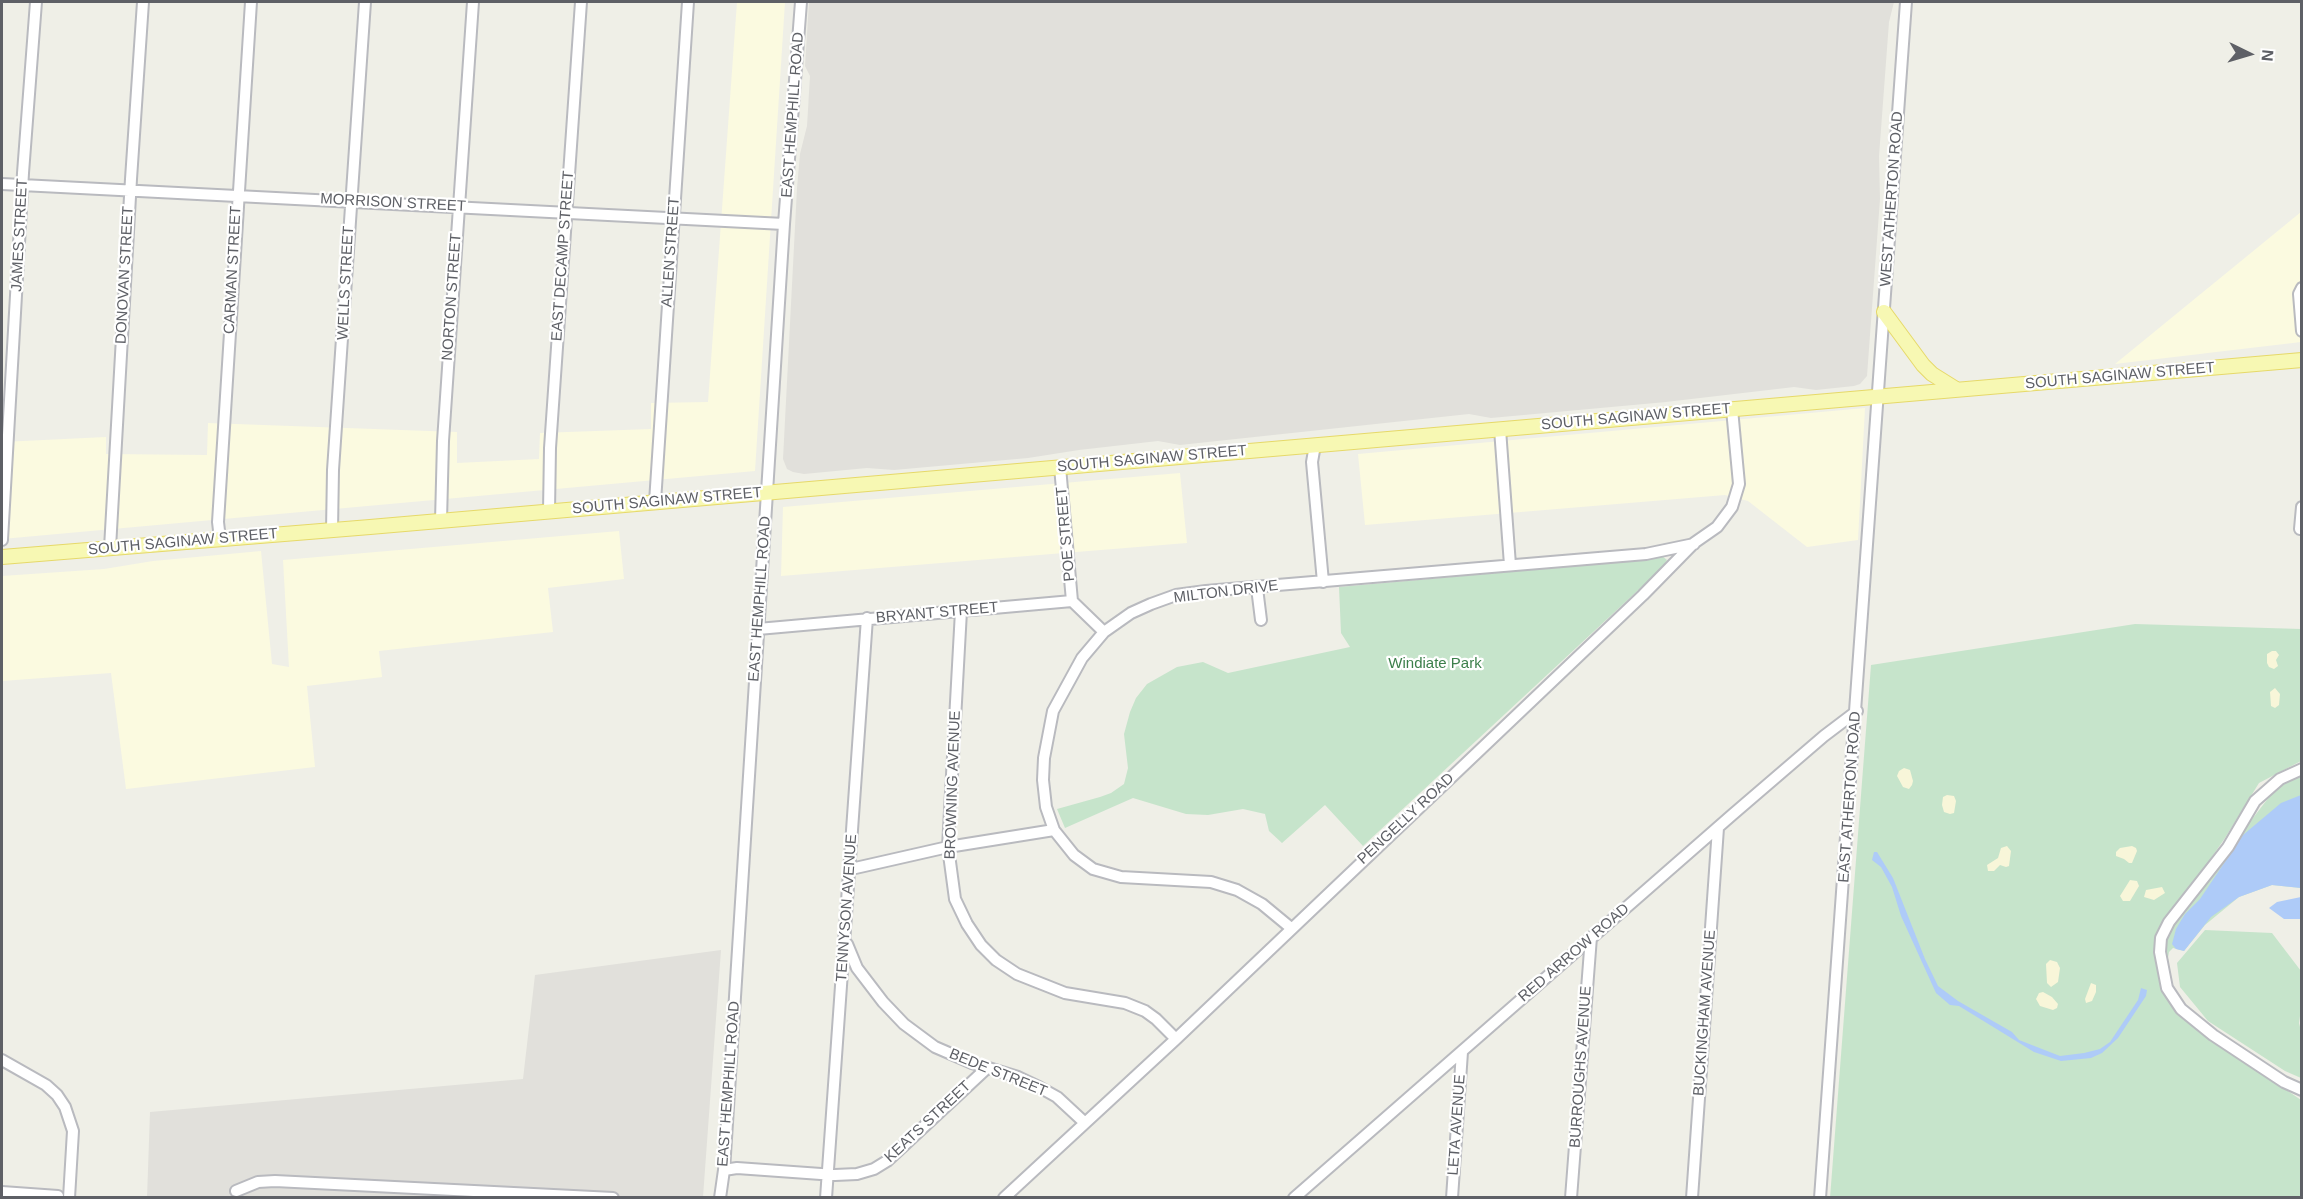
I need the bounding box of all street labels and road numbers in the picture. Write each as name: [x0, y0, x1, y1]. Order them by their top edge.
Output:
street label: EAST HEMPHILL ROAD: [778, 32, 808, 198]
street label: WEST ATHERTON ROAD: [1877, 111, 1907, 287]
street label: EAST DECAMP STREET: [548, 170, 578, 342]
street label: JAMES STREET: [8, 178, 32, 292]
street label: MORRISON STREET: [320, 190, 466, 216]
street label: ALLEN STREET: [658, 196, 684, 308]
street label: CARMAN STREET: [221, 205, 245, 335]
street label: DONOVAN STREET: [112, 206, 138, 344]
street label: WELLS STREET: [334, 226, 358, 340]
street label: NORTON STREET: [439, 233, 465, 361]
street label: SOUTH SAGINAW STREET: [2024, 359, 2216, 393]
street label: SOUTH SAGINAW STREET: [1540, 400, 1732, 434]
street label: SOUTH SAGINAW STREET: [1056, 442, 1248, 476]
street label: SOUTH SAGINAW STREET: [571, 484, 763, 518]
street label: POE STREET: [1053, 486, 1079, 582]
street label: EAST HEMPHILL ROAD: [745, 516, 775, 682]
street label: SOUTH SAGINAW STREET: [87, 525, 279, 559]
street label: MILTON DRIVE: [1173, 577, 1279, 607]
street label: BRYANT STREET: [875, 599, 999, 627]
street label: BROWNING AVENUE: [941, 710, 965, 860]
street label: EAST ATHERTON ROAD: [1835, 711, 1865, 883]
street label: PENGELLY ROAD: [1354, 770, 1458, 868]
street label: TENNYSON AVENUE: [833, 834, 861, 982]
street label: RED ARROW ROAD: [1515, 900, 1633, 1006]
street label: BUCKINGHAM AVENUE: [1690, 929, 1720, 1097]
street label: BURROUGHS AVENUE: [1566, 985, 1596, 1149]
street label: EAST HEMPHILL ROAD: [714, 1001, 744, 1167]
street label: BEDE STREET: [946, 1045, 1050, 1101]
street label: LETA AVENUE: [1444, 1074, 1470, 1176]
street label: KEATS STREET: [881, 1077, 975, 1167]

